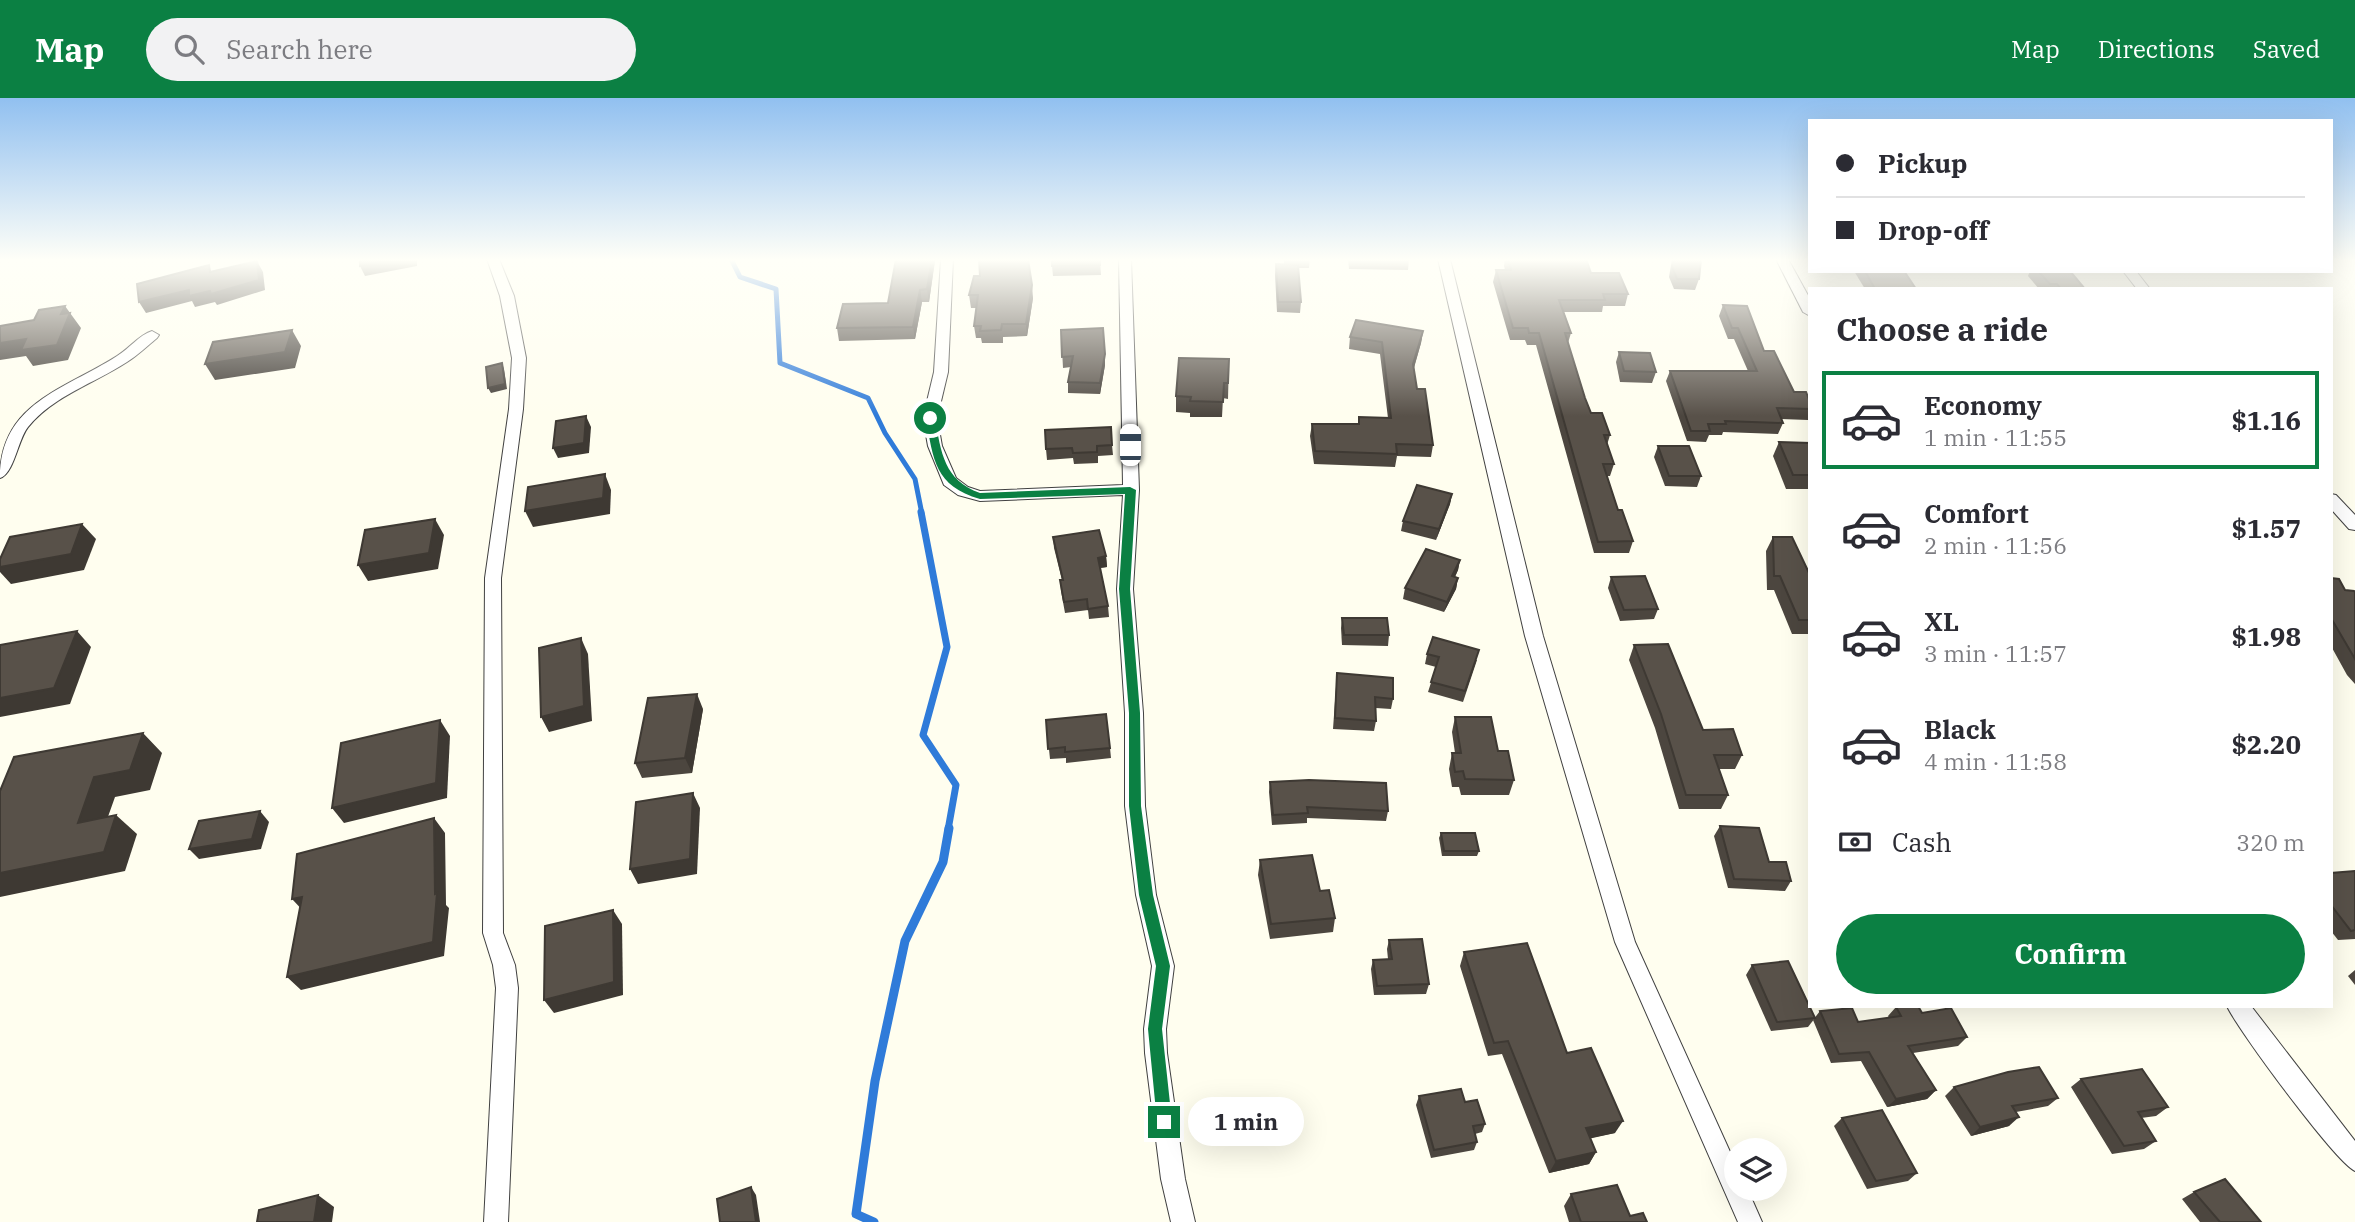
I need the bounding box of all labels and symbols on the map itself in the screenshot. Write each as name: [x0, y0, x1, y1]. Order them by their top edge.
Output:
route start: [914, 402, 946, 434]
car: [1120, 424, 1141, 466]
callout: 1 min: [1188, 1098, 1304, 1146]
route end: [1148, 1106, 1180, 1138]

